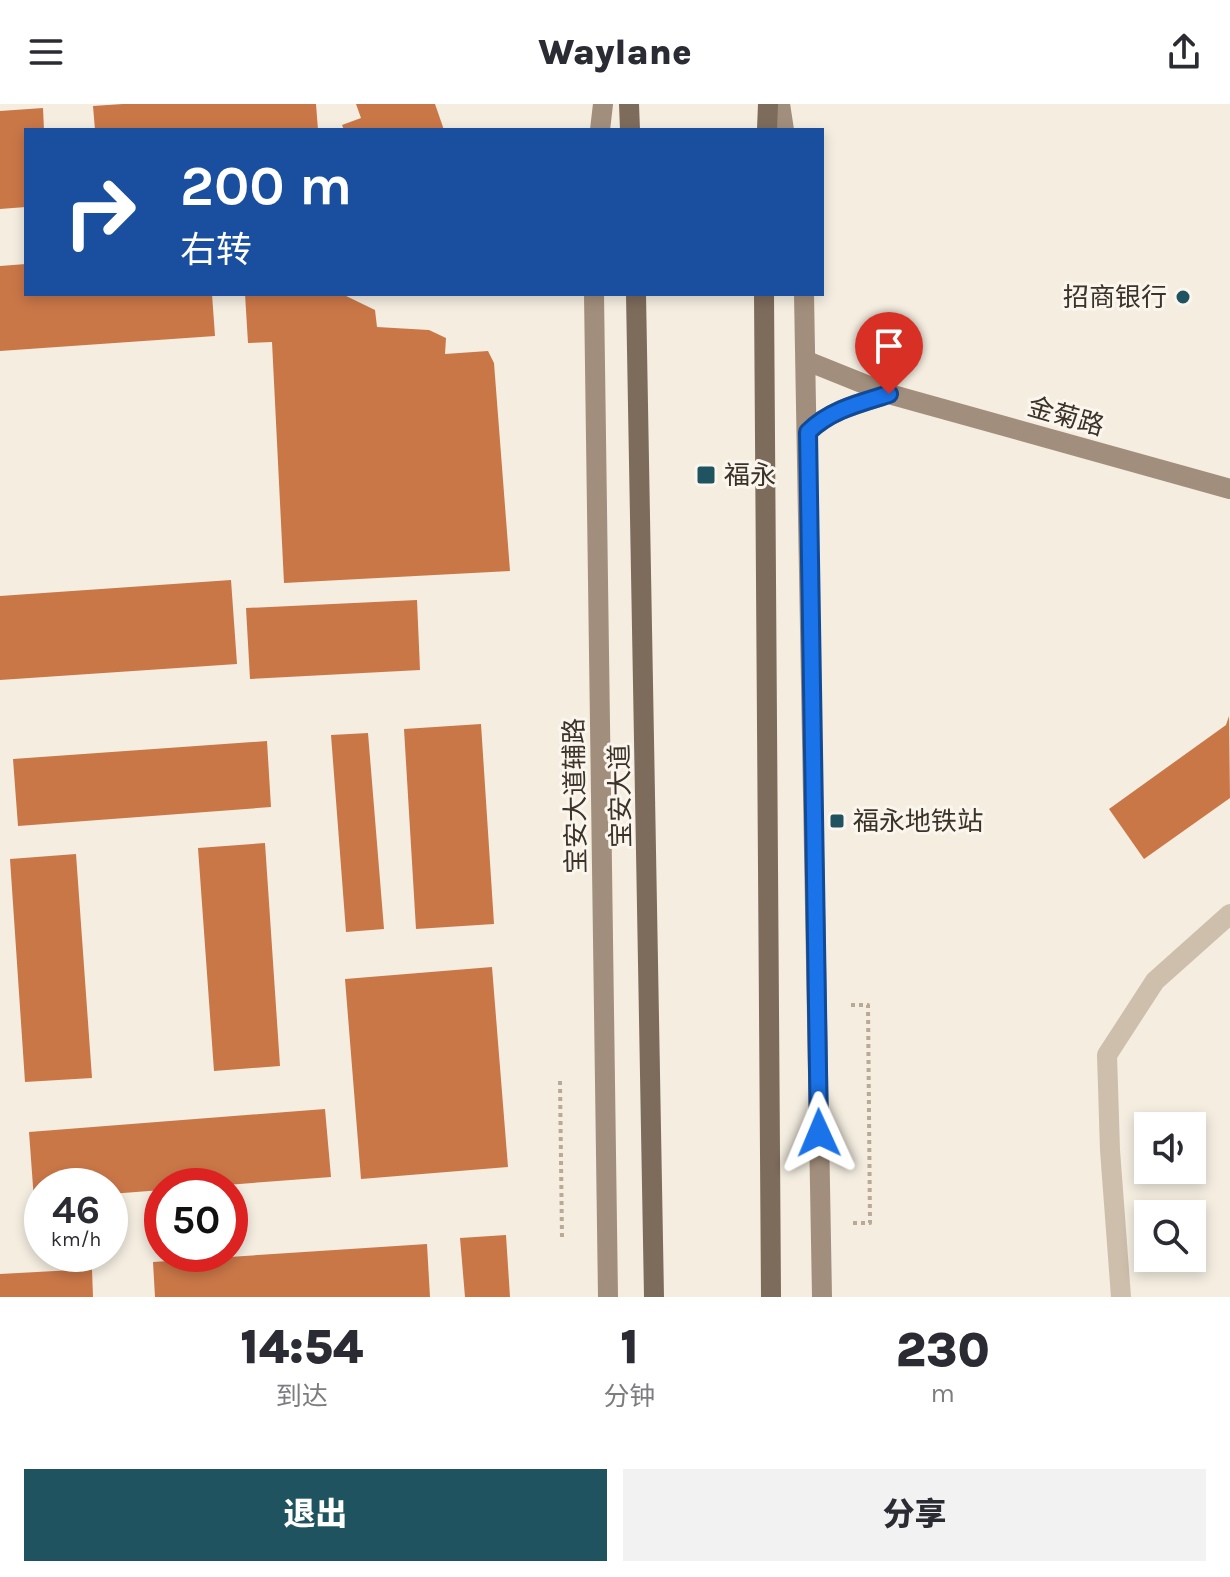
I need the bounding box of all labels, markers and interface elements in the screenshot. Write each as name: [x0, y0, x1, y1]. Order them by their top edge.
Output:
icon: menu: [24, 30, 68, 74]
icon: share: [1162, 30, 1206, 74]
text: Waylane: [538, 31, 692, 73]
text: 200 m: [180, 153, 352, 218]
icon: right: [48, 160, 152, 264]
text: 右转: [180, 229, 252, 271]
place label: 招商银行: [1063, 282, 1167, 313]
marker: 招商银行: [1174, 288, 1192, 306]
pin: [855, 312, 923, 394]
icon: arrive: [867, 324, 911, 368]
street label: 金菊路: [1024, 391, 1108, 442]
place label: 福永: [724, 460, 776, 491]
marker: 福永: [695, 464, 717, 486]
street label: 宝安大道辅路: [559, 718, 592, 874]
street label: 宝安大道: [604, 744, 637, 848]
place label: 福永地铁站: [853, 806, 983, 837]
marker: 福永地铁站: [828, 812, 846, 830]
position arrow: [777, 1091, 861, 1175]
map controls: [1134, 1112, 1206, 1272]
button: sound: [1134, 1112, 1206, 1184]
speed limit sign: 50: [144, 1168, 248, 1272]
text: 46: [52, 1186, 100, 1233]
button: search: [1134, 1200, 1206, 1272]
text: km/h: [51, 1228, 101, 1251]
text: 14:54: [240, 1319, 363, 1375]
text: 1: [620, 1319, 639, 1375]
text: 230: [896, 1322, 990, 1378]
text: m: [931, 1378, 955, 1409]
text: 到达: [276, 1381, 328, 1412]
text: 分钟: [603, 1381, 655, 1412]
button: 退出: [24, 1469, 607, 1561]
button: 分享: [623, 1469, 1206, 1561]

